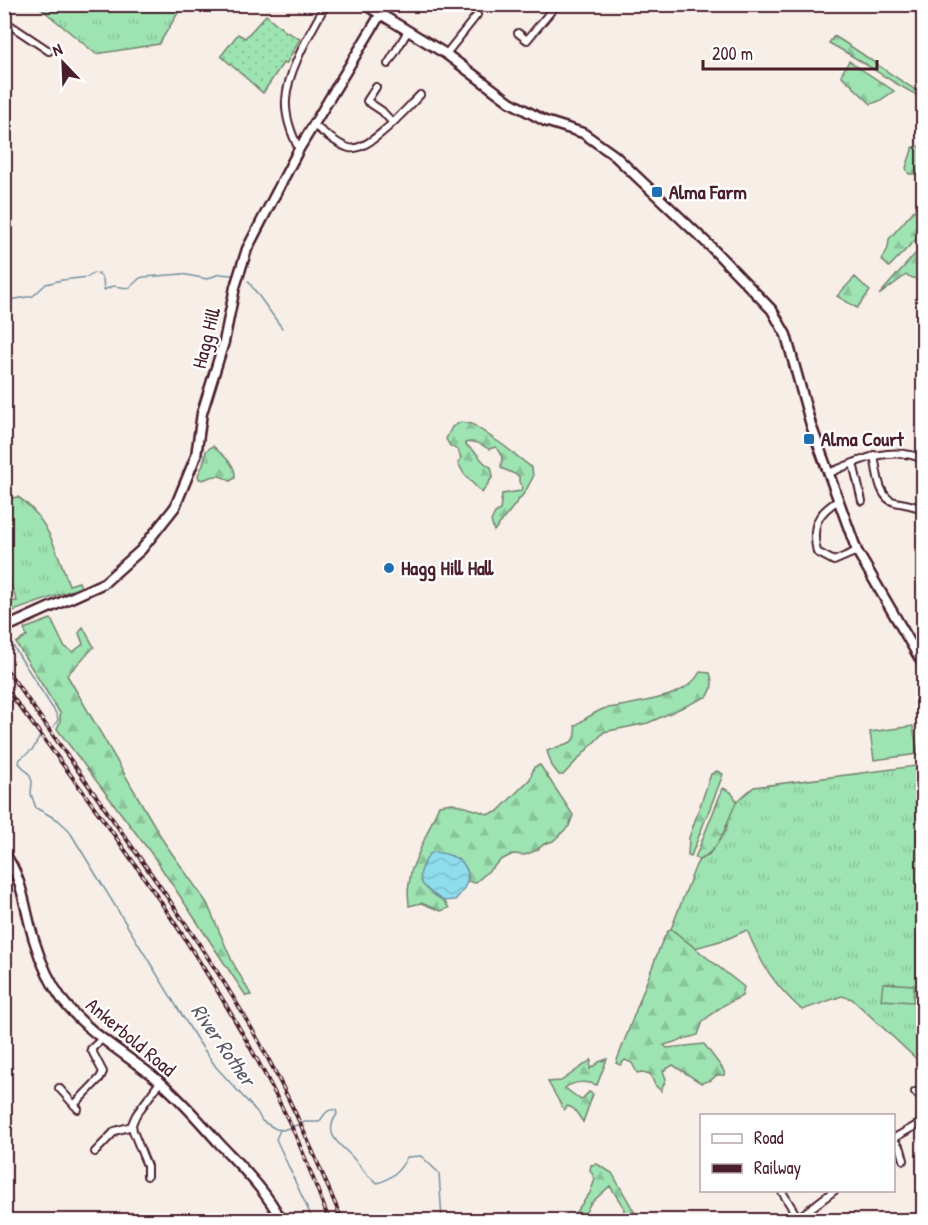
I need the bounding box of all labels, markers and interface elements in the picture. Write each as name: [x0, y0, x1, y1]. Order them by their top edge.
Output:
north arrow: [33, 33, 93, 93]
scale bar: [703, 33, 877, 71]
text: N: [49, 37, 66, 61]
text: 200 m: [712, 41, 753, 66]
place label: Alma Farm: [669, 178, 747, 205]
marker: Alma Farm: [650, 185, 664, 199]
street label: Hagg Hill: [185, 304, 226, 371]
place label: Alma Court: [821, 425, 905, 452]
marker: Alma Court: [802, 432, 816, 446]
place label: Hagg Hill Hall: [401, 554, 495, 582]
marker: Hagg Hill Hall: [382, 561, 396, 575]
street label: Ankerbold Road: [81, 991, 182, 1082]
water label: River Rother: [184, 998, 264, 1094]
legend: [700, 1114, 895, 1192]
text: Road: [754, 1125, 784, 1150]
text: Railway: [754, 1155, 801, 1180]

